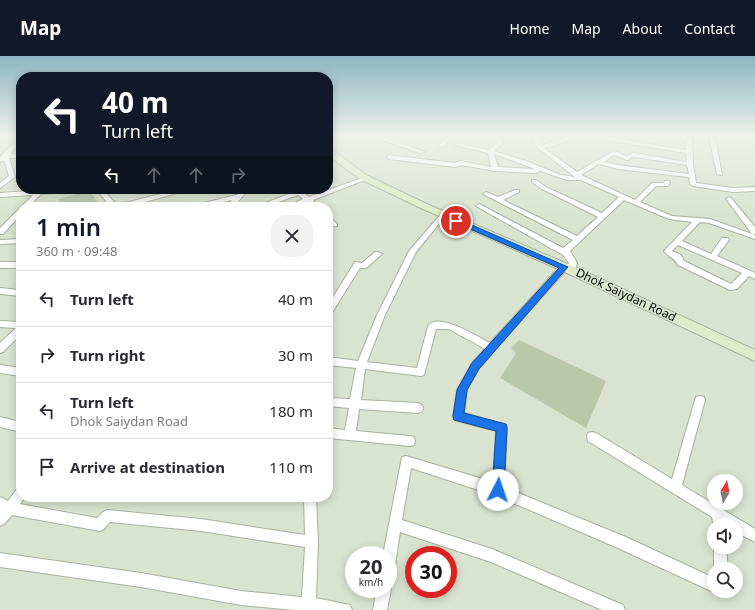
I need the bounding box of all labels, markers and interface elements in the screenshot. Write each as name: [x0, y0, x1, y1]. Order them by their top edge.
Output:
text: Map: [20, 15, 61, 41]
text: Home: [510, 19, 549, 38]
text: Map: [571, 19, 601, 38]
text: About: [623, 19, 662, 38]
text: Contact: [684, 19, 735, 38]
text: 40 m: [102, 83, 169, 121]
icon: left: [36, 88, 88, 140]
text: Turn left: [102, 119, 173, 143]
icon: left: [101, 164, 123, 186]
icon: ahead: [143, 164, 165, 186]
icon: ahead: [185, 164, 207, 186]
icon: right: [227, 164, 249, 186]
pin: [439, 204, 473, 238]
text: 1 min: [36, 210, 101, 243]
icon: arrive: [445, 210, 467, 232]
button: close: [271, 215, 313, 257]
text: 360 m · 09:48: [36, 242, 117, 260]
street label: Dhok Saiydan Road: [573, 264, 679, 325]
icon: left: [36, 288, 58, 310]
text: Turn left: [70, 289, 134, 309]
text: 40 m: [278, 289, 313, 309]
icon: right: [36, 344, 58, 366]
text: Turn right: [70, 345, 145, 365]
text: 30 m: [278, 345, 313, 365]
text: Turn left: [70, 392, 134, 412]
icon: left: [36, 400, 58, 422]
text: 180 m: [269, 401, 313, 421]
text: Dhok Saiydan Road: [70, 412, 188, 430]
icon: arrive: [36, 456, 58, 478]
text: Arrive at destination: [70, 457, 225, 477]
text: 110 m: [269, 457, 313, 477]
position arrow: [477, 469, 519, 511]
north arrow: [707, 474, 743, 510]
map controls: [707, 474, 743, 598]
button: sound: [707, 518, 743, 554]
speed limit sign: 30: [405, 546, 457, 598]
text: 20: [360, 553, 382, 580]
button: search: [707, 562, 743, 598]
text: km/h: [359, 575, 383, 589]

